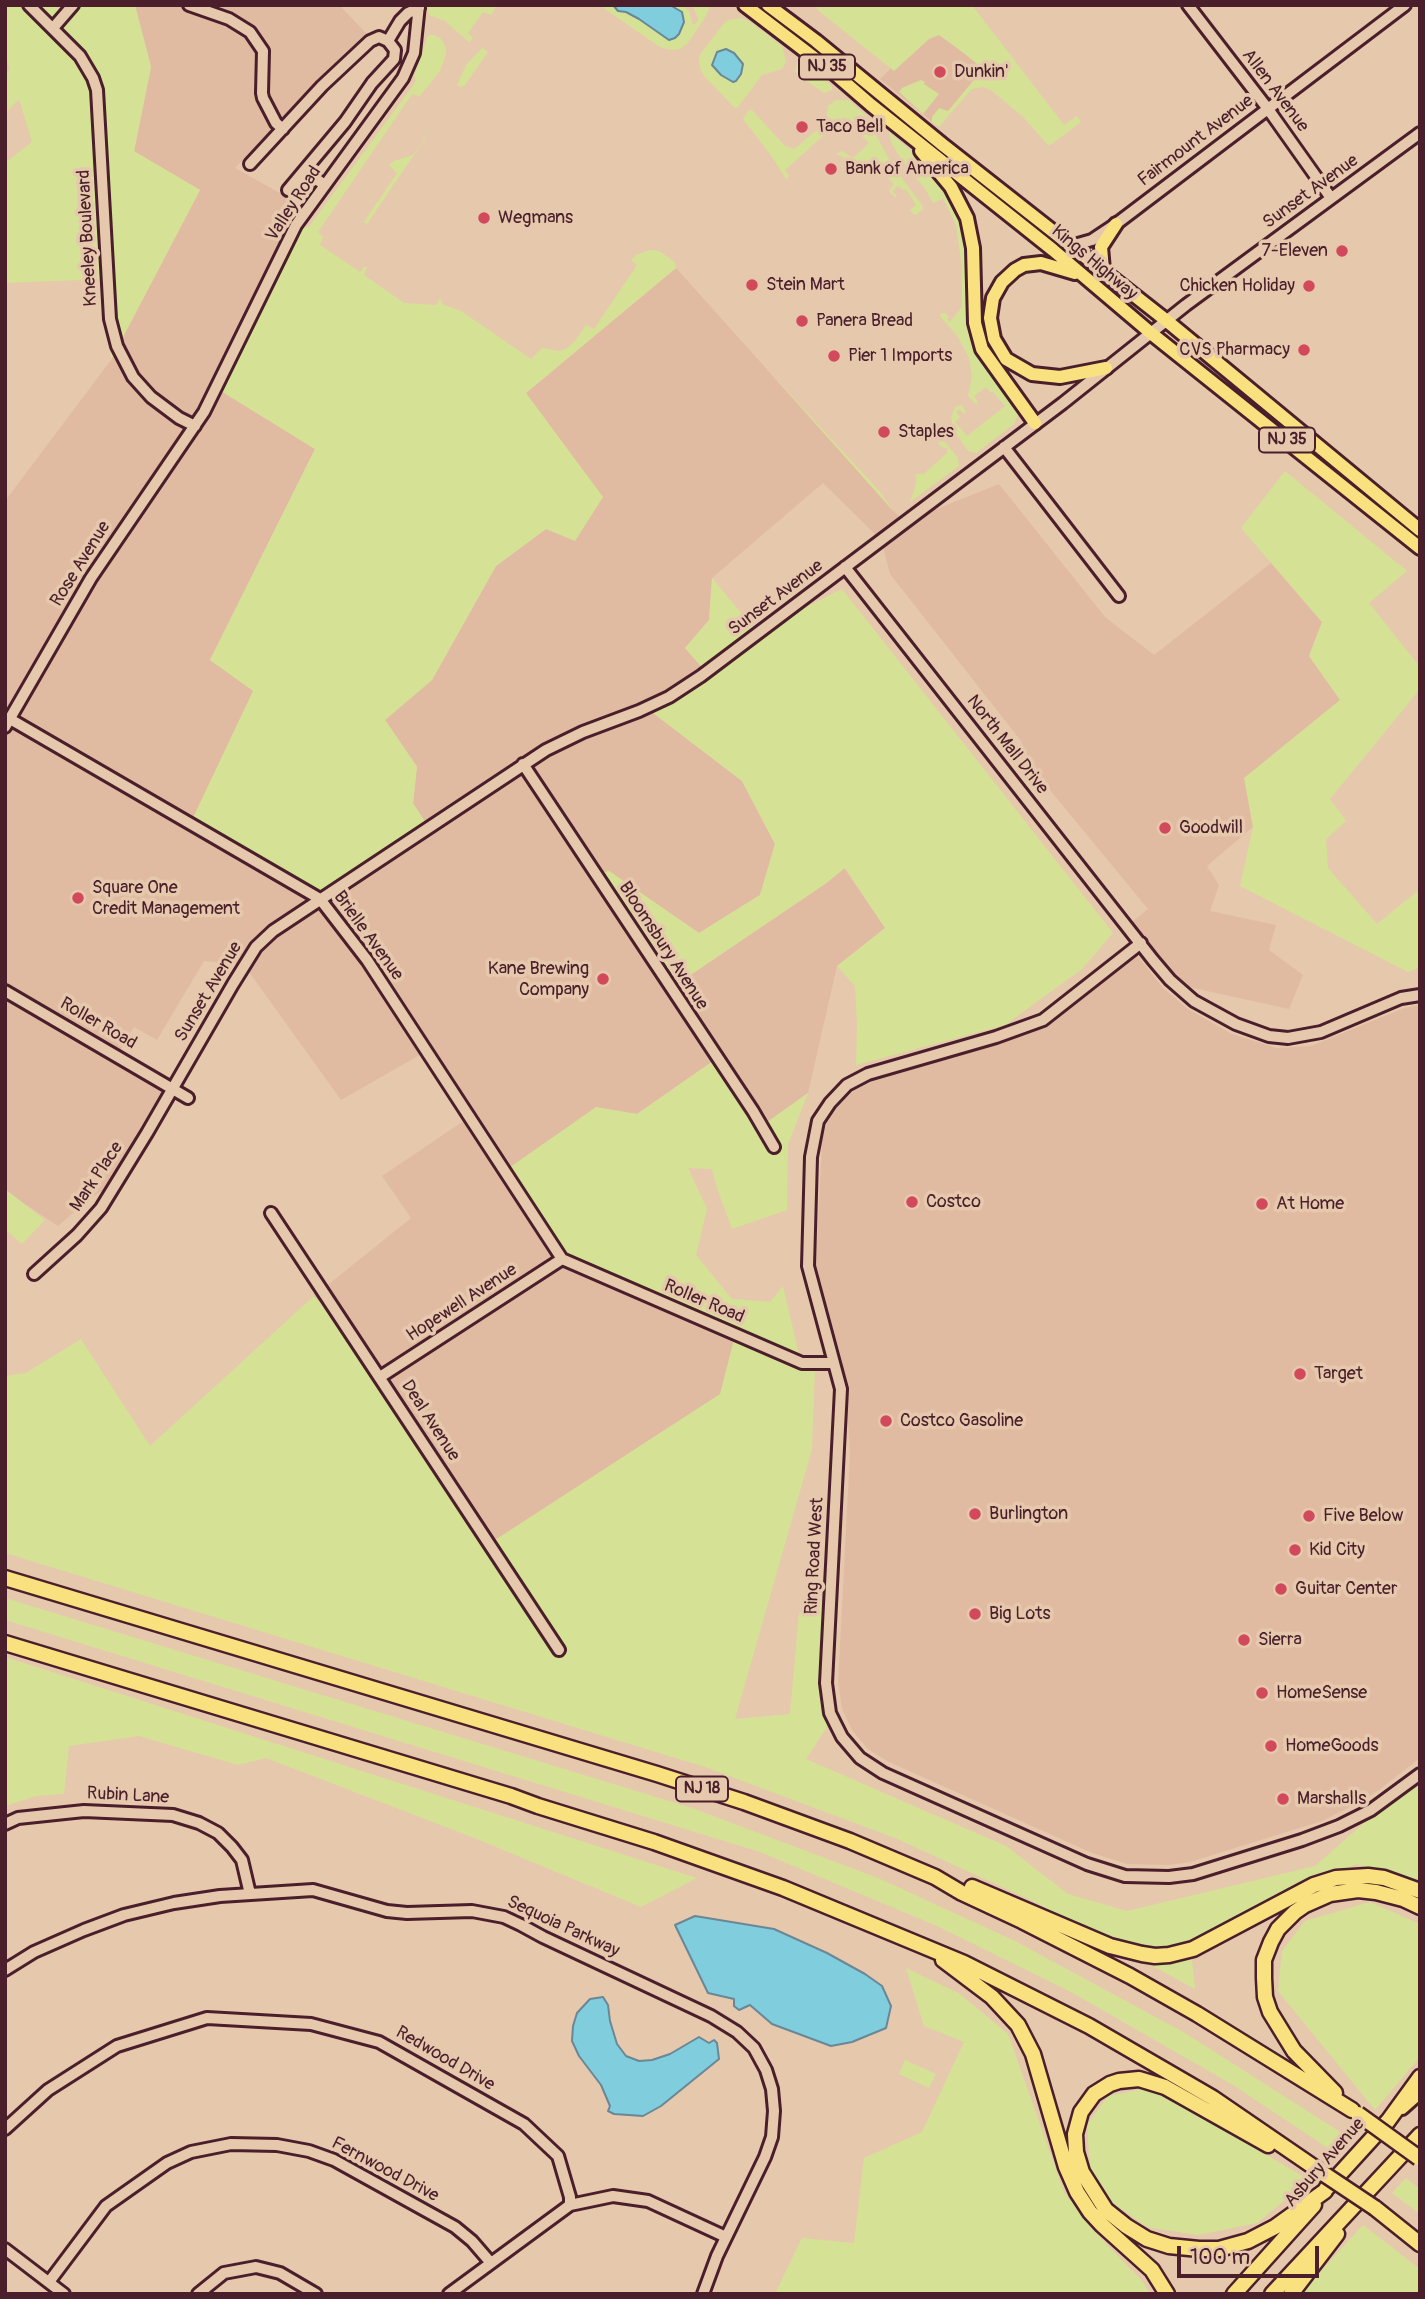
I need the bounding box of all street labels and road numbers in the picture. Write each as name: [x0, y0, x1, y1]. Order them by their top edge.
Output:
street label: Allen Avenue: [1237, 45, 1313, 137]
road number: NJ 35: [799, 54, 855, 80]
street label: Fairmount Avenue: [1134, 91, 1258, 191]
street label: Sunset Avenue: [1259, 150, 1363, 234]
street label: Valley Road: [262, 162, 326, 246]
street label: Kneeley Boulevard: [74, 169, 102, 307]
street label: Kings Highway: [1047, 221, 1141, 305]
road number: NJ 35: [1259, 428, 1315, 452]
street label: Rose Avenue: [46, 517, 116, 611]
street label: Sunset Avenue: [724, 555, 828, 641]
street label: North Mall Drive: [962, 691, 1052, 799]
street label: Bloomsbury Avenue: [614, 878, 712, 1014]
street label: Brielle Avenue: [328, 887, 408, 985]
street label: Sunset Avenue: [171, 938, 247, 1046]
street label: Roller Road: [56, 993, 140, 1055]
street label: Mark Place: [66, 1138, 128, 1216]
street label: Hopewell Avenue: [403, 1259, 521, 1347]
street label: Roller Road: [661, 1275, 747, 1329]
street label: Deal Avenue: [396, 1377, 464, 1465]
street label: Ring Road West: [801, 1497, 829, 1615]
road number: NJ 18: [676, 1777, 728, 1802]
street label: Rubin Lane: [86, 1783, 170, 1809]
street label: Sequoia Parkway: [503, 1891, 623, 1963]
street label: Redwood Drive: [392, 2022, 498, 2096]
street label: Asbury Avenue: [1280, 2114, 1370, 2212]
street label: Fernwood Drive: [328, 2133, 442, 2207]

